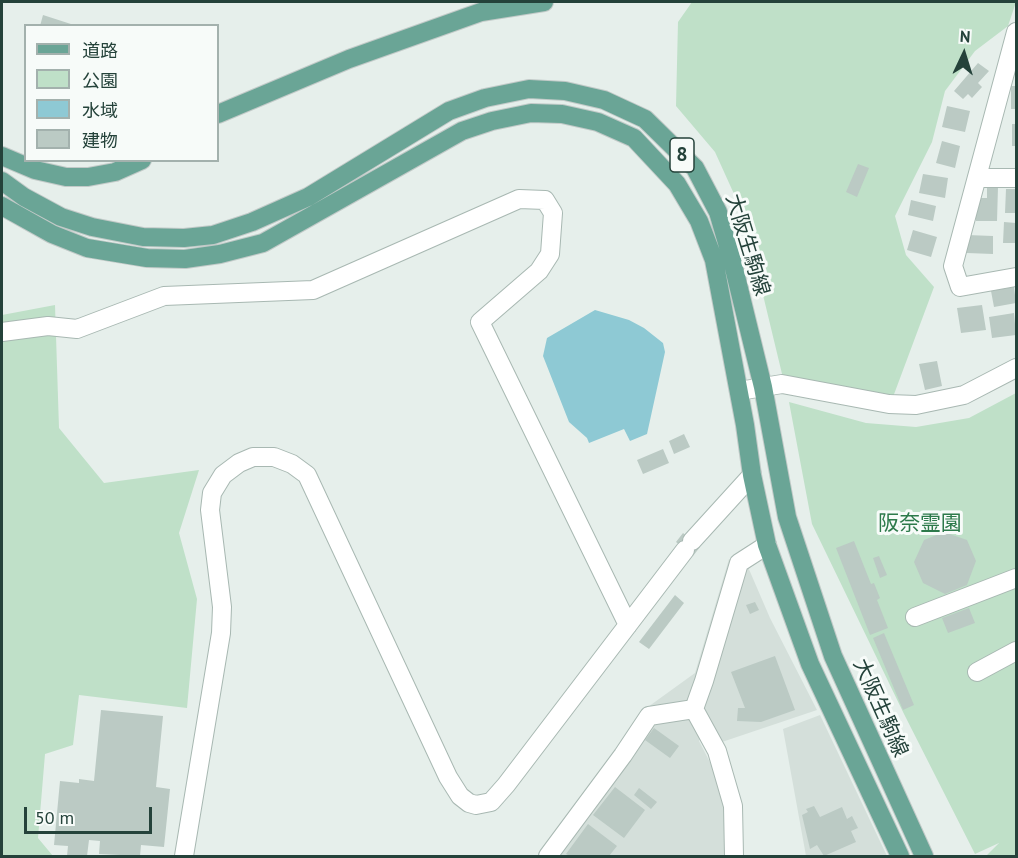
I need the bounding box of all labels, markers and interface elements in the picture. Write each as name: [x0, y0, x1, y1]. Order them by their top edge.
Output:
legend: [24, 24, 219, 162]
north arrow: [934, 24, 994, 84]
text: N: [959, 26, 971, 46]
text: 道路: [82, 39, 118, 62]
text: 公園: [82, 69, 118, 92]
text: 水域: [82, 99, 118, 122]
text: 建物: [82, 129, 118, 152]
road number: 8: [670, 138, 694, 172]
street label: 大阪生駒線: [720, 191, 774, 299]
park label: 阪奈霊園: [878, 511, 962, 537]
street label: 大阪生駒線: [847, 655, 913, 761]
scale bar: [27, 795, 154, 833]
text: 50 m: [35, 806, 74, 829]

